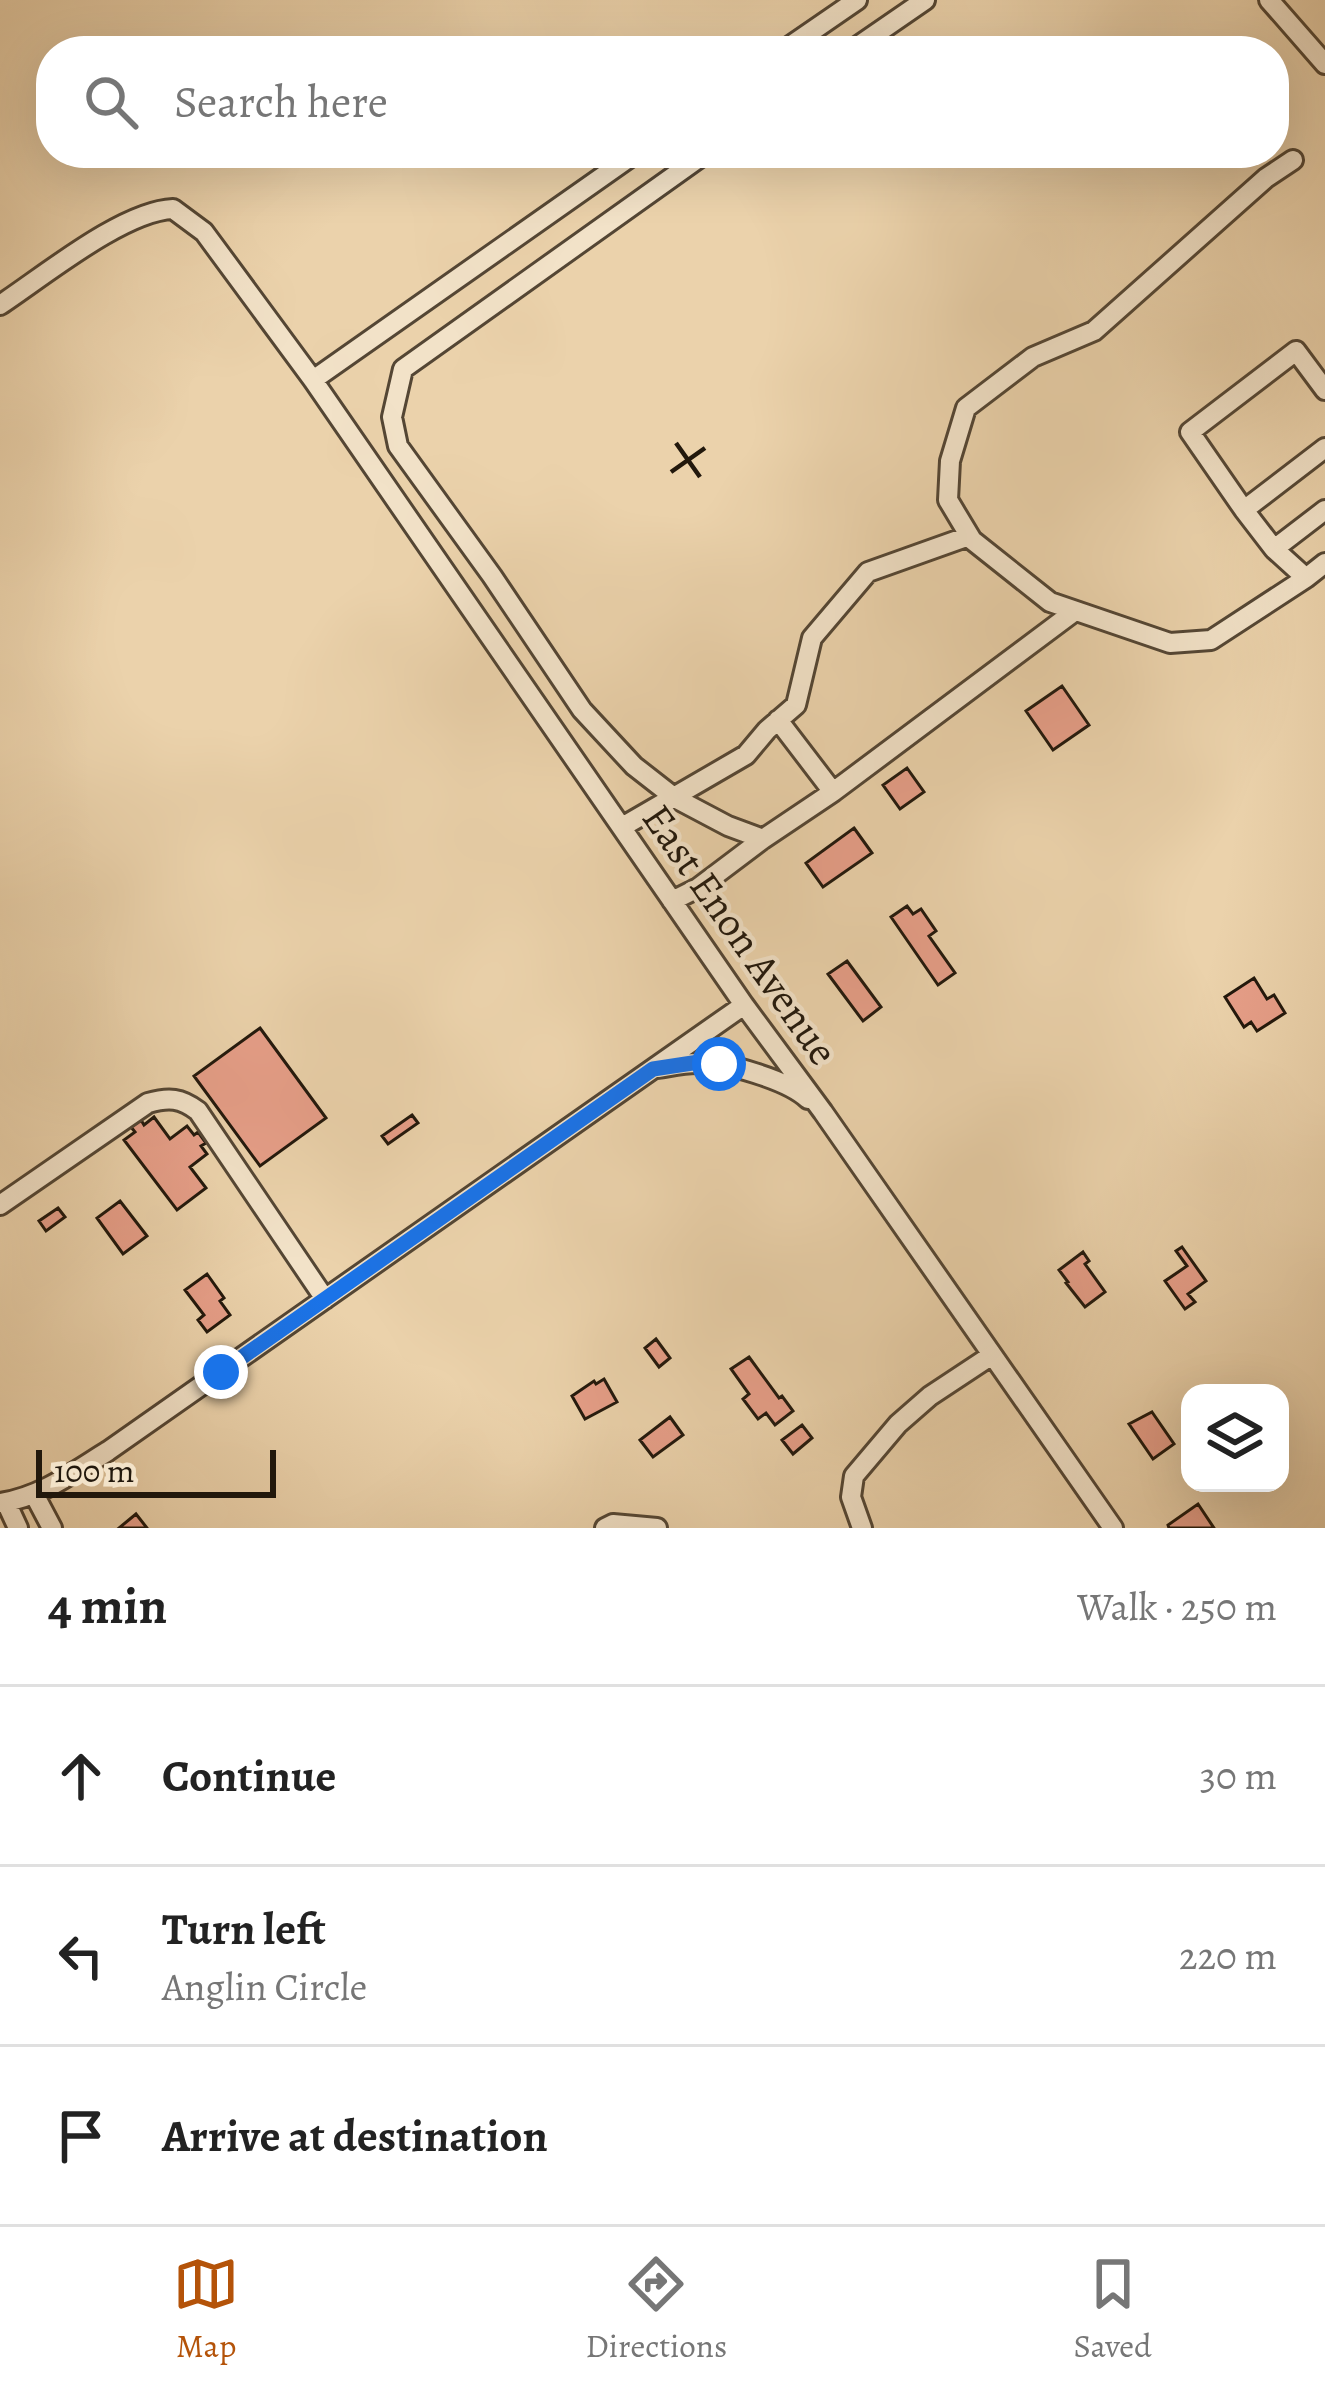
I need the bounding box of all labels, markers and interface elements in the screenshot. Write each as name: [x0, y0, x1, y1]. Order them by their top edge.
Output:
search box: [36, 36, 1289, 168]
icon: search: [78, 69, 144, 135]
text: Search here: [174, 71, 388, 133]
street label: East Enon Avenue: [629, 792, 852, 1076]
route start: [692, 1037, 746, 1091]
route end: [194, 1345, 248, 1399]
map controls: [1181, 1384, 1289, 1492]
button: layers: [1181, 1384, 1289, 1492]
scale bar: [36, 1444, 276, 1497]
text: 100 m: [54, 1448, 134, 1493]
text: 4 min: [48, 1571, 167, 1641]
text: Walk · 250 m: [1077, 1580, 1277, 1633]
icon: ahead: [48, 1743, 114, 1809]
text: Continue: [162, 1745, 336, 1807]
text: 30 m: [1200, 1749, 1277, 1802]
text: Turn left: [162, 1898, 326, 1960]
icon: left: [48, 1923, 114, 1989]
text: 220 m: [1179, 1929, 1277, 1982]
text: Anglin Circle: [162, 1960, 367, 2013]
icon: arrive: [48, 2103, 114, 2169]
text: Arrive at destination: [162, 2105, 548, 2167]
tab: Map: [173, 2251, 239, 2368]
tab: Directions: [586, 2251, 727, 2368]
tab: Saved: [1074, 2251, 1152, 2368]

